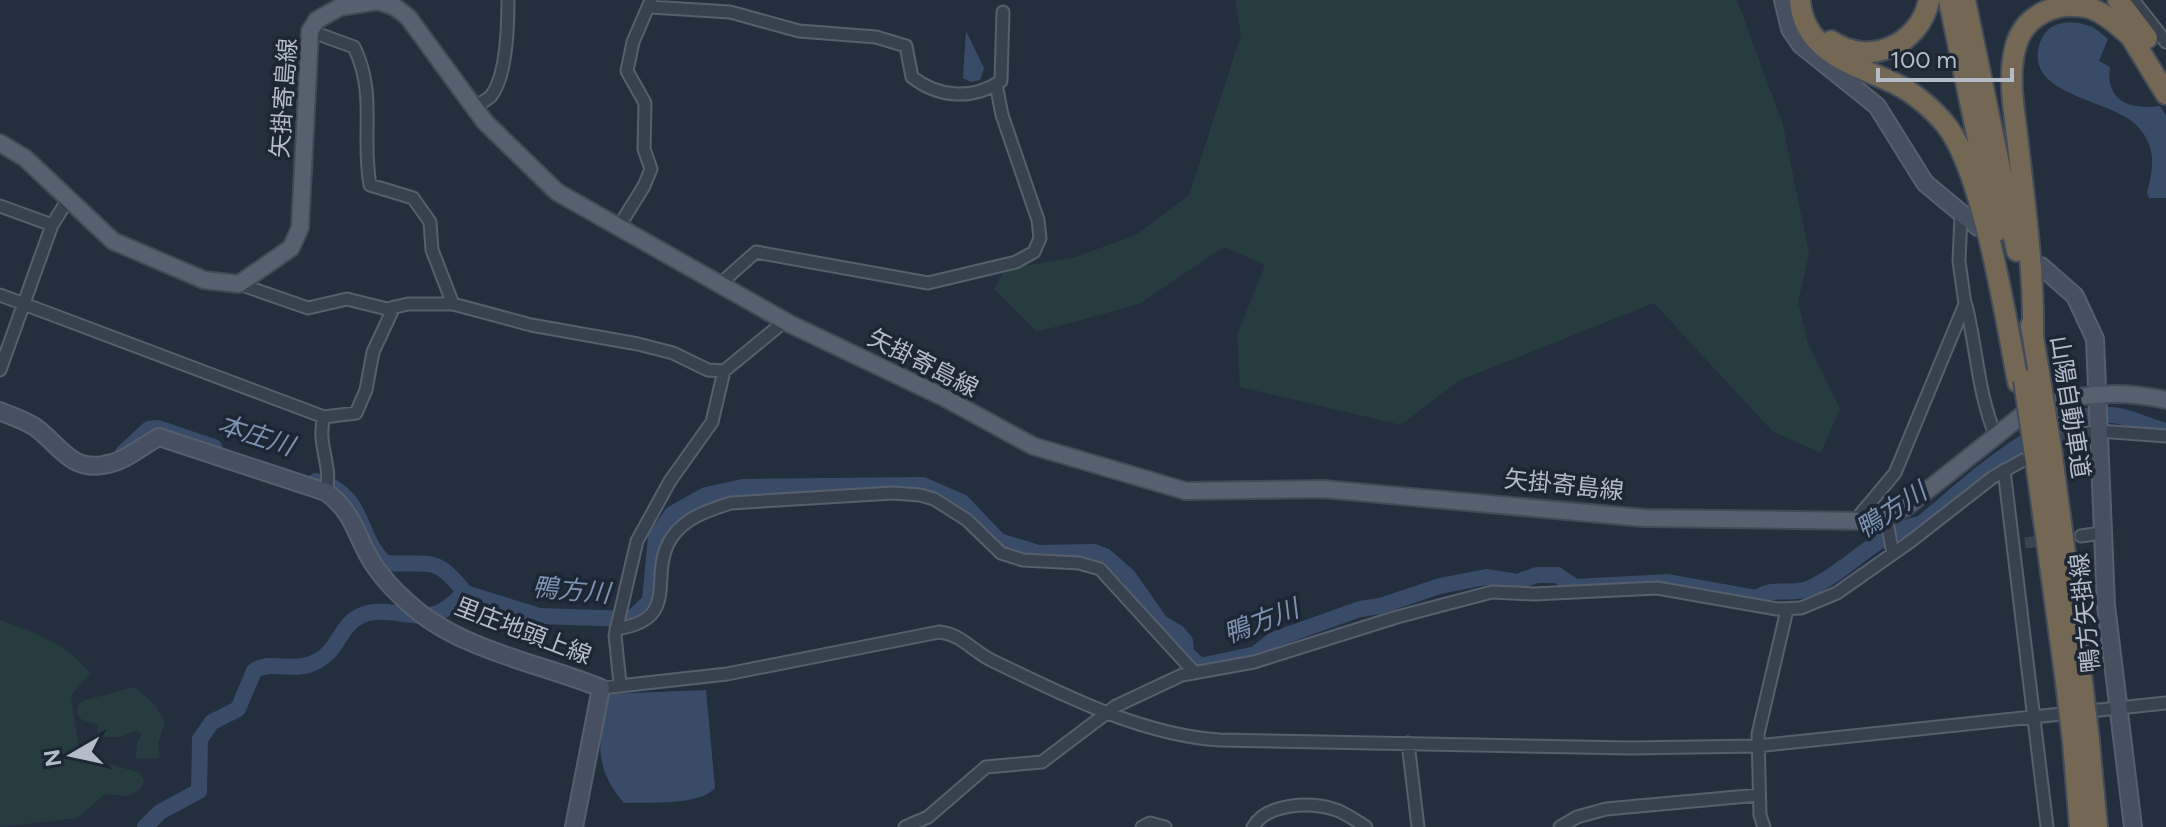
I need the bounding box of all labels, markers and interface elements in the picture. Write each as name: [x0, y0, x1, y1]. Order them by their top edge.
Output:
scale bar: [1878, 32, 2012, 82]
street label: 矢掛寄島線: [265, 37, 302, 159]
text: 100 m: [1890, 45, 1957, 74]
street label: 矢掛寄島線: [863, 322, 983, 403]
street label: 山陽自動車道: [2045, 334, 2096, 480]
water label: 本庄川: [214, 408, 301, 463]
street label: 矢掛寄島線: [1503, 464, 1625, 505]
water label: 鴨方川: [1850, 474, 1935, 545]
street label: 鴨方矢掛線: [2064, 552, 2105, 674]
water label: 鴨方川: [531, 571, 614, 610]
street label: 里庄地頭上線: [451, 591, 596, 670]
water label: 鴨方川: [1219, 591, 1306, 650]
north arrow: [32, 715, 112, 795]
text: N: [38, 748, 67, 769]

